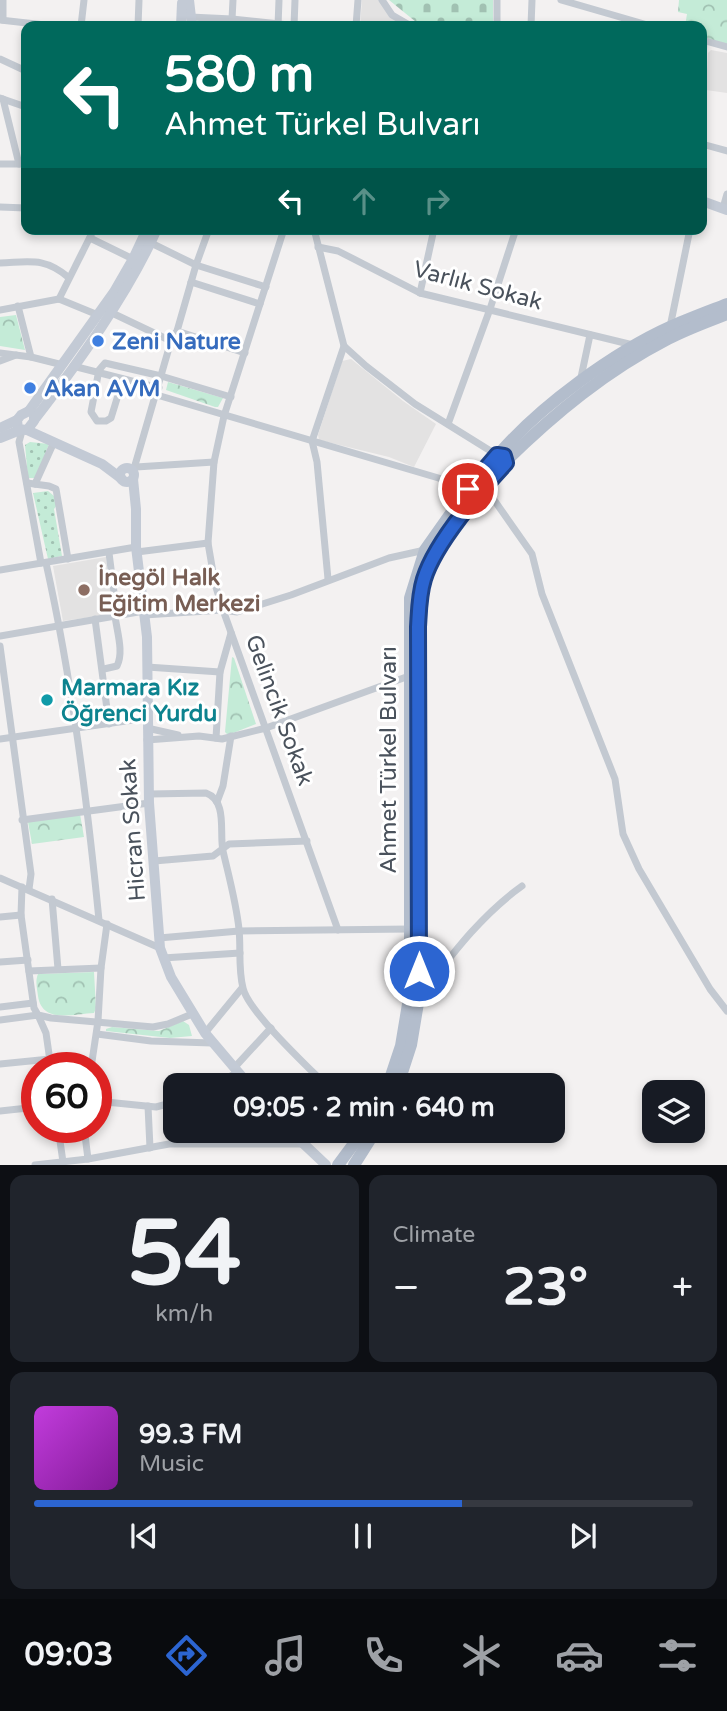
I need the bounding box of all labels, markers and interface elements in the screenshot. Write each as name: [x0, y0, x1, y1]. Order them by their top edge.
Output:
text: 580 m: [164, 46, 314, 105]
icon: left: [49, 49, 140, 140]
text: Ahmet Türkel Bulvarı: [164, 106, 480, 144]
icon: left: [272, 182, 310, 220]
icon: ahead: [345, 182, 383, 220]
icon: right: [418, 182, 456, 220]
street label: Varlık Sokak: [410, 255, 545, 317]
place label: Zeni Nature: [112, 328, 241, 356]
marker: Zeni Nature: [90, 333, 106, 349]
place label: Akan AVM: [44, 375, 161, 403]
marker: Akan AVM: [22, 380, 38, 396]
pin: [438, 459, 498, 519]
icon: arrive: [449, 470, 487, 508]
place label: İnegöl Halk Eğitim Merkezi: [98, 564, 260, 618]
marker: İnegöl Halk Eğitim Merkezi: [76, 582, 92, 598]
street label: Gelincik Sokak: [239, 631, 319, 790]
street label: Ahmet Türkel Bulvarı: [375, 646, 403, 874]
place label: Marmara Kız Öğrenci Yurdu: [61, 674, 217, 728]
marker: Marmara Kız Öğrenci Yurdu: [39, 692, 55, 708]
street label: Hicran Sokak: [114, 758, 152, 902]
position arrow: [382, 934, 456, 1008]
speed limit sign: 60: [21, 1052, 112, 1143]
map controls: [642, 1080, 705, 1143]
button: layers: [642, 1080, 705, 1143]
text: 09:05 · 2 min · 640 m: [233, 1092, 495, 1123]
text: 54: [127, 1199, 241, 1309]
text: Climate: [393, 1221, 475, 1249]
text: 23°: [503, 1256, 588, 1319]
text: −: [393, 1265, 420, 1311]
text: +: [672, 1265, 693, 1311]
text: km/h: [155, 1300, 213, 1328]
text: 99.3 FM: [139, 1419, 242, 1450]
text: Music: [139, 1450, 204, 1478]
icon: previous: [125, 1517, 163, 1555]
icon: pause: [344, 1517, 382, 1555]
icon: next: [564, 1517, 602, 1555]
icon: directions: [162, 1631, 211, 1680]
icon: music: [261, 1631, 310, 1680]
icon: phone: [359, 1631, 408, 1680]
icon: climate: [457, 1631, 506, 1680]
icon: car: [555, 1631, 604, 1680]
icon: filters: [653, 1631, 702, 1680]
text: 09:03: [25, 1636, 113, 1674]

